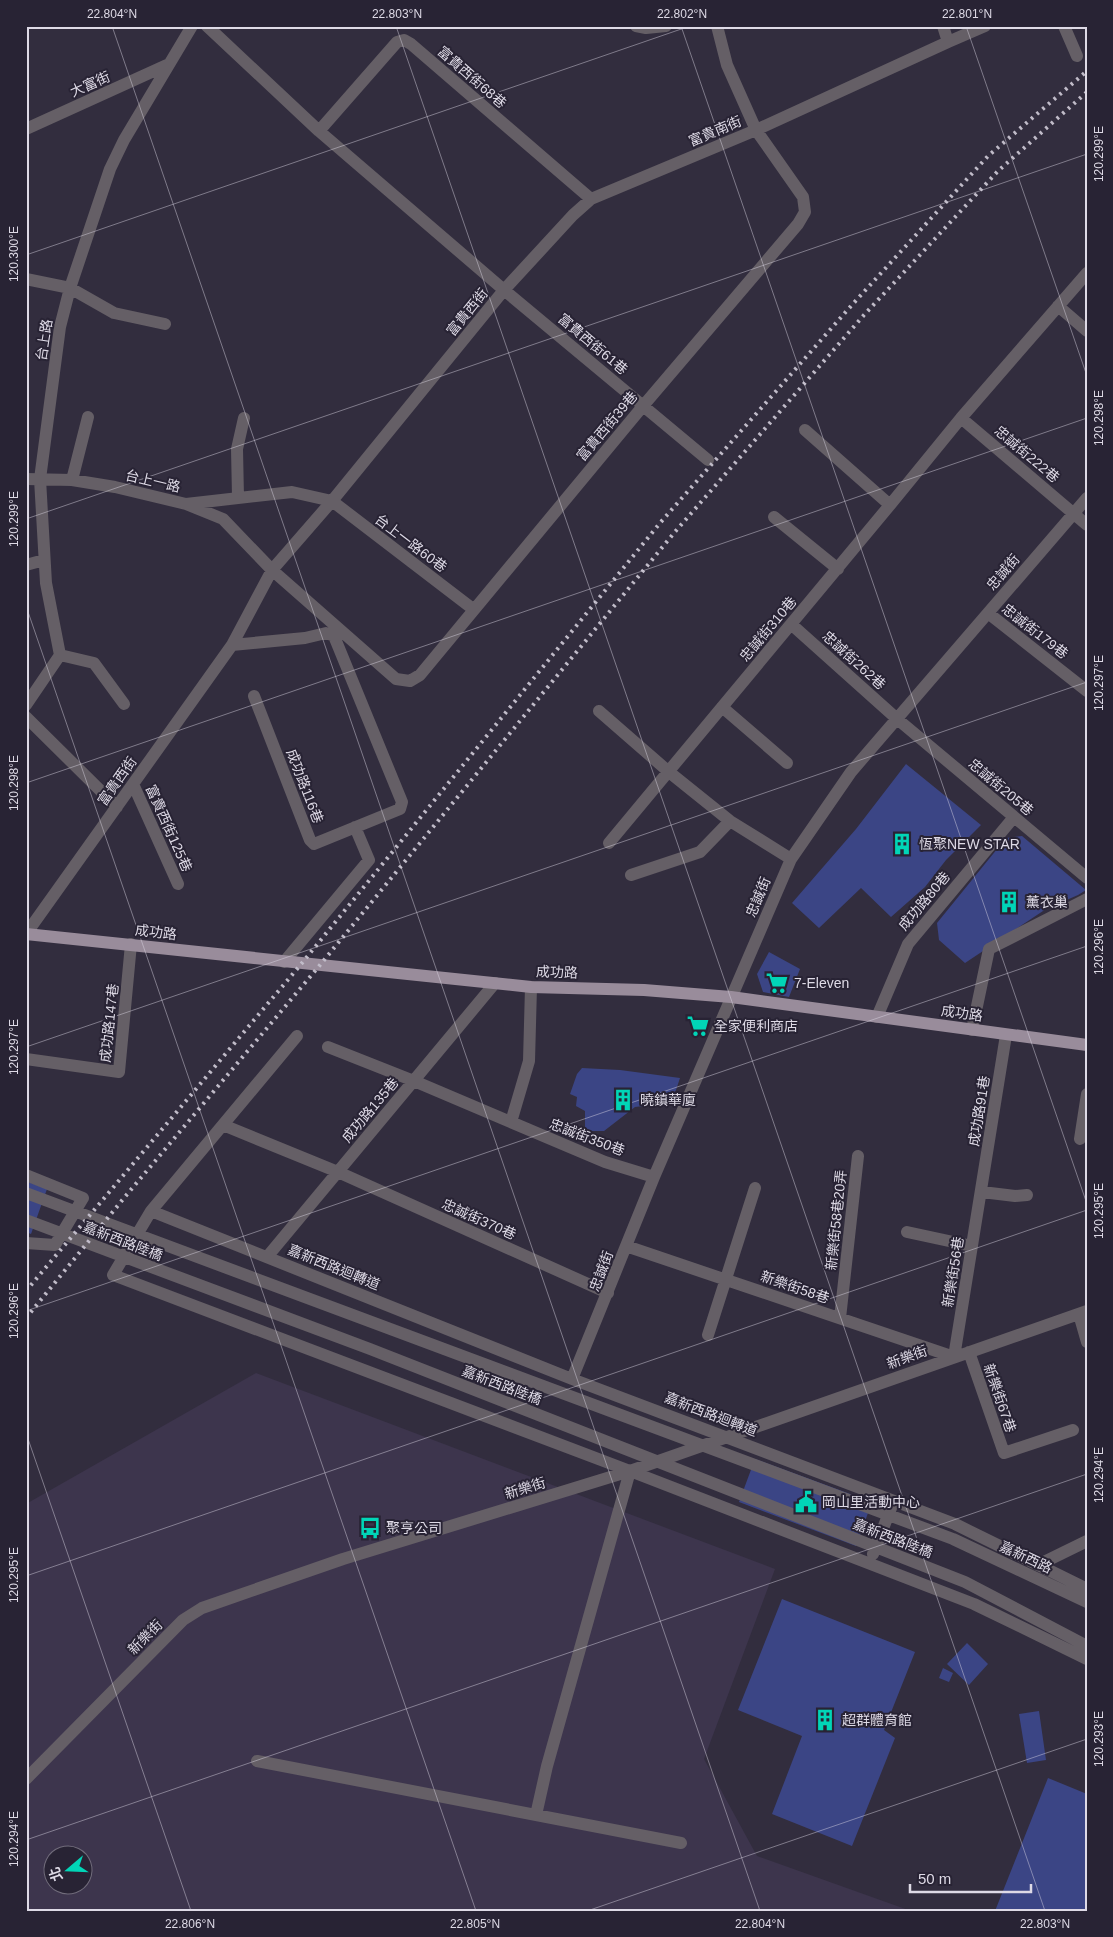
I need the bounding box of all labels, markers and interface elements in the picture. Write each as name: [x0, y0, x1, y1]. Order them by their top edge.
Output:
text: 22.804°N: [87, 7, 137, 21]
text: 22.803°N: [372, 7, 422, 21]
text: 22.802°N: [657, 7, 707, 21]
text: 22.801°N: [942, 7, 992, 21]
street label: 富貴西街68巷: [434, 43, 510, 111]
street label: 大富街: [68, 68, 112, 100]
street label: 富貴南街: [686, 113, 744, 149]
text: 120.299°E: [1092, 126, 1106, 182]
text: 120.300°E: [7, 226, 21, 282]
street label: 富貴西街: [443, 285, 491, 339]
street label: 富貴西街61巷: [555, 310, 631, 378]
street label: 台上路: [33, 318, 55, 362]
street label: 富貴西街39巷: [573, 388, 641, 464]
text: 120.298°E: [1092, 390, 1106, 446]
street label: 忠誠街222巷: [991, 422, 1063, 486]
street label: 台上一路: [124, 467, 182, 495]
text: 120.299°E: [7, 491, 21, 547]
street label: 台上一路60巷: [372, 511, 450, 575]
street label: 忠誠街: [983, 551, 1023, 593]
street label: 忠誠街310巷: [736, 593, 800, 665]
street label: 忠誠街179巷: [999, 600, 1071, 662]
street label: 忠誠街262巷: [819, 628, 889, 692]
text: 120.297°E: [1092, 655, 1106, 711]
street label: 成功路116巷: [283, 747, 327, 825]
street label: 富貴西街: [94, 753, 140, 809]
text: 120.298°E: [7, 755, 21, 811]
street label: 忠誠街205巷: [965, 755, 1037, 819]
street label: 富貴西街125巷: [143, 782, 195, 874]
building icon: 恆聚NEW STAR: [889, 831, 915, 857]
place label: 恆聚NEW STAR: [919, 836, 1020, 852]
street label: 成功路80巷: [895, 868, 953, 934]
street label: 忠誠街: [742, 875, 774, 919]
building icon: 薰衣巢: [996, 889, 1022, 915]
place label: 薰衣巢: [1026, 894, 1068, 910]
text: 120.296°E: [1092, 919, 1106, 975]
street label: 成功路: [134, 922, 178, 942]
street label: 成功路: [536, 963, 578, 981]
supermarket icon: 7-Eleven: [764, 970, 790, 996]
place label: 7-Eleven: [794, 975, 849, 991]
street label: 成功路147巷: [97, 983, 121, 1063]
street label: 成功路: [940, 1002, 984, 1024]
supermarket icon: 全家便利商店: [685, 1013, 711, 1039]
place label: 全家便利商店: [714, 1018, 798, 1034]
text: 120.297°E: [7, 1019, 21, 1075]
street label: 成功路135巷: [338, 1074, 402, 1146]
street label: 成功路91巷: [965, 1074, 993, 1148]
building icon: 曉鎮華廈: [610, 1087, 636, 1113]
place label: 曉鎮華廈: [640, 1092, 696, 1108]
street label: 忠誠街350巷: [547, 1115, 627, 1159]
street label: 新樂街58巷20弄: [823, 1169, 849, 1271]
text: 120.295°E: [1092, 1183, 1106, 1239]
street label: 忠誠街370巷: [439, 1196, 519, 1242]
street label: 嘉新西路陸橋: [81, 1218, 165, 1264]
street label: 新樂街56巷: [939, 1235, 967, 1309]
street label: 嘉新西路迴轉道: [286, 1241, 382, 1293]
street label: 忠誠街: [586, 1249, 616, 1293]
street label: 新樂街58巷: [759, 1268, 831, 1306]
text: 120.296°E: [7, 1283, 21, 1339]
street label: 新樂街: [885, 1342, 929, 1372]
street label: 嘉新西路陸橋: [460, 1362, 544, 1408]
street label: 新樂街67巷: [981, 1362, 1019, 1434]
street label: 嘉新西路迴轉道: [662, 1389, 760, 1439]
text: 120.294°E: [1092, 1447, 1106, 1503]
street label: 新樂街: [503, 1474, 547, 1502]
public building icon: 岡山里活動中心: [793, 1489, 819, 1515]
place label: 岡山里活動中心: [822, 1494, 920, 1510]
bus stop icon: 聚亨公司: [357, 1515, 383, 1541]
street label: 嘉新西路陸橋: [851, 1515, 935, 1561]
place label: 聚亨公司: [386, 1520, 442, 1536]
street label: 嘉新西路: [997, 1538, 1055, 1576]
text: 120.295°E: [7, 1547, 21, 1603]
street label: 新樂街: [124, 1616, 166, 1658]
building icon: 超群體育館: [812, 1707, 838, 1733]
text: 120.293°E: [1092, 1711, 1106, 1767]
place label: 超群體育館: [842, 1712, 912, 1728]
text: 120.294°E: [7, 1811, 21, 1867]
north arrow: [42, 1844, 92, 1894]
scale bar: [910, 1862, 1032, 1894]
text: 北: [46, 1865, 66, 1883]
text: 50 m: [918, 1870, 951, 1887]
text: 22.806°N: [165, 1917, 215, 1931]
text: 22.805°N: [450, 1917, 500, 1931]
text: 22.804°N: [735, 1917, 785, 1931]
text: 22.803°N: [1020, 1917, 1070, 1931]

